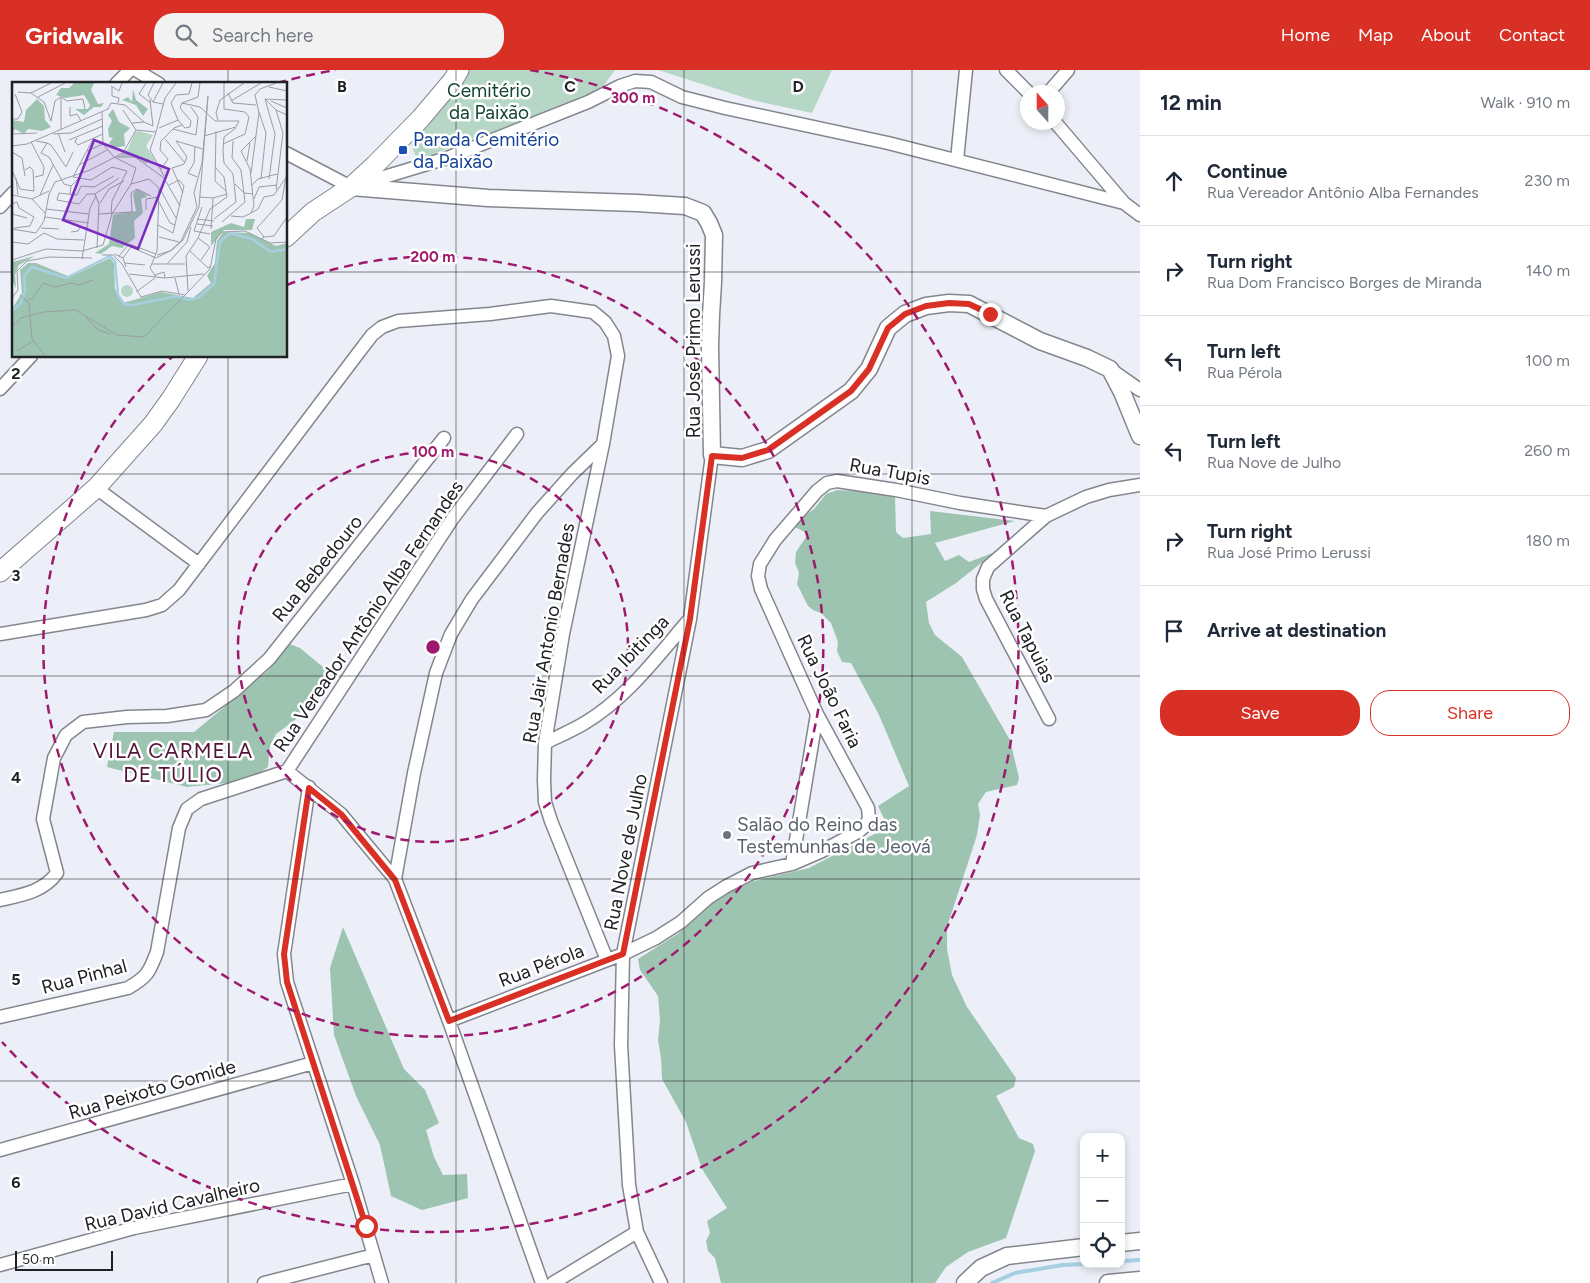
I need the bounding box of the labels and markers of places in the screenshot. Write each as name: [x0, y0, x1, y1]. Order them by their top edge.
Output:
place label: Parada Cemitério da Paixão: [413, 128, 559, 173]
marker: Parada Cemitério da Paixão: [397, 144, 409, 156]
centre of rings: [424, 638, 442, 656]
place label: Salão do Reino das Testemunhas de Jeová: [737, 813, 931, 858]
marker: Salão do Reino das Testemunhas de Jeová: [721, 829, 733, 841]

